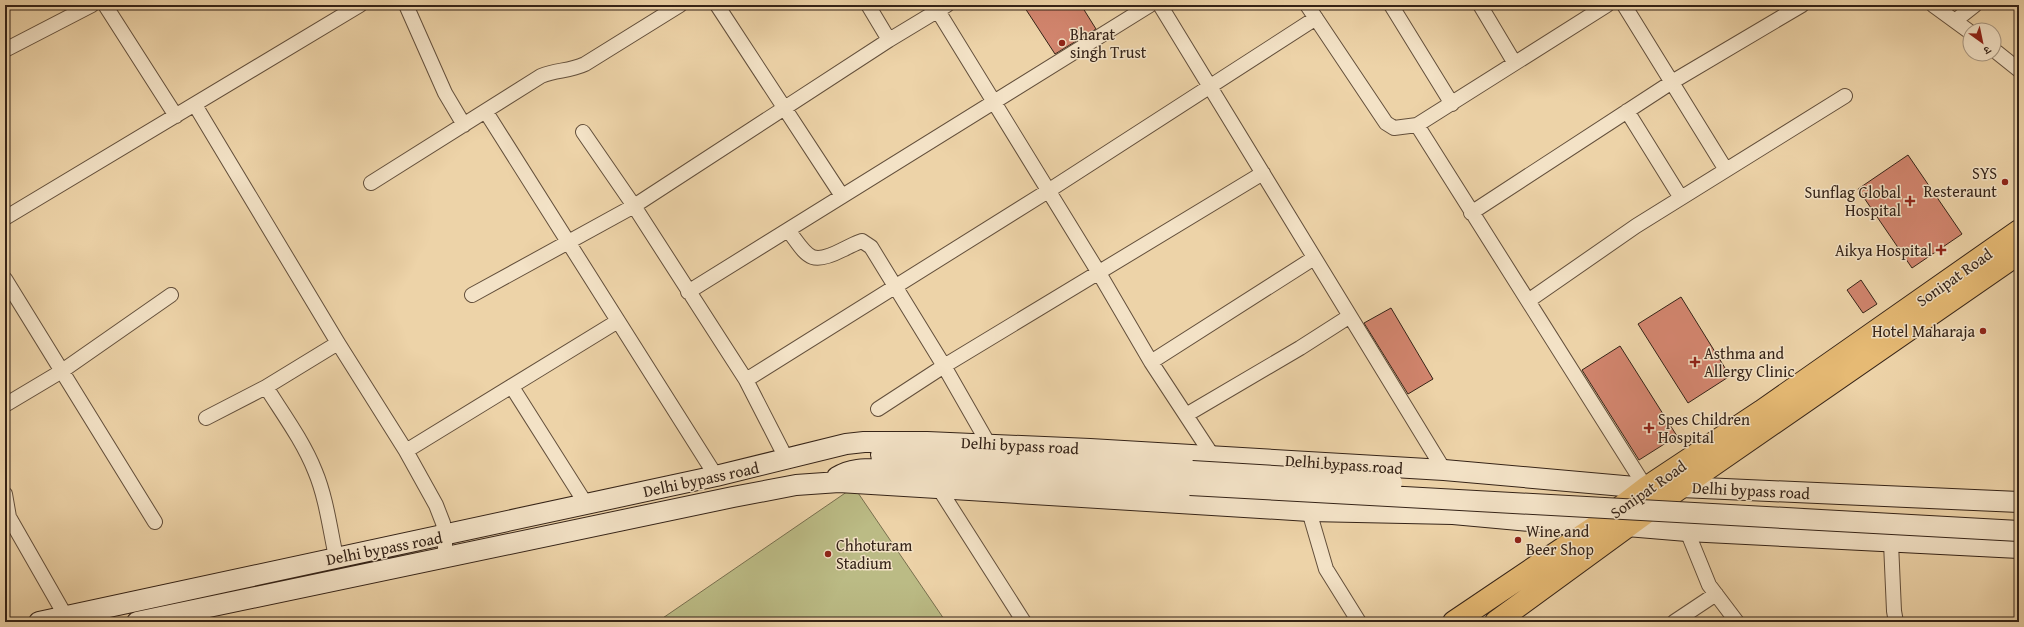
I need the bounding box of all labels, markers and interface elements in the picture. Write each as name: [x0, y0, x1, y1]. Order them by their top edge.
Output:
place label: Bharat singh Trust: [1070, 22, 1147, 64]
north arrow: [1962, 22, 2002, 62]
marker: Bharat singh Trust: [1057, 38, 1067, 48]
text: उ: [1980, 42, 1995, 59]
place label: SYS Resteraunt: [1923, 161, 1997, 203]
marker: SYS Resteraunt: [2000, 177, 2010, 187]
place label: Sunflag Global Hospital: [1804, 180, 1902, 222]
marker: Sunflag Global Hospital: [1904, 195, 1916, 207]
place label: Aikya Hospital: [1835, 238, 1933, 262]
street label: Sonipat Road: [1911, 242, 1997, 312]
marker: Aikya Hospital: [1935, 244, 1947, 256]
place label: Hotel Maharaja: [1872, 319, 1975, 343]
marker: Hotel Maharaja: [1978, 326, 1988, 336]
place label: Asthma and Allergy Clinic: [1704, 341, 1795, 383]
marker: Asthma and Allergy Clinic: [1689, 356, 1701, 368]
place label: Spes Children Hospital: [1658, 407, 1750, 449]
marker: Spes Children Hospital: [1643, 422, 1655, 434]
street label: Delhi bypass road: [960, 430, 1080, 460]
street label: Delhi bypass road: [1284, 448, 1404, 480]
street label: Sonipat Road: [1605, 454, 1691, 524]
street label: Delhi bypass road: [641, 455, 762, 503]
street label: Delhi bypass road: [1691, 475, 1811, 505]
place label: Wine and Beer Shop: [1526, 519, 1594, 561]
street label: Delhi bypass road: [324, 525, 445, 571]
place label: Chhoturam Stadium: [836, 533, 912, 575]
marker: Wine and Beer Shop: [1513, 535, 1523, 545]
marker: Chhoturam Stadium: [823, 549, 833, 559]

